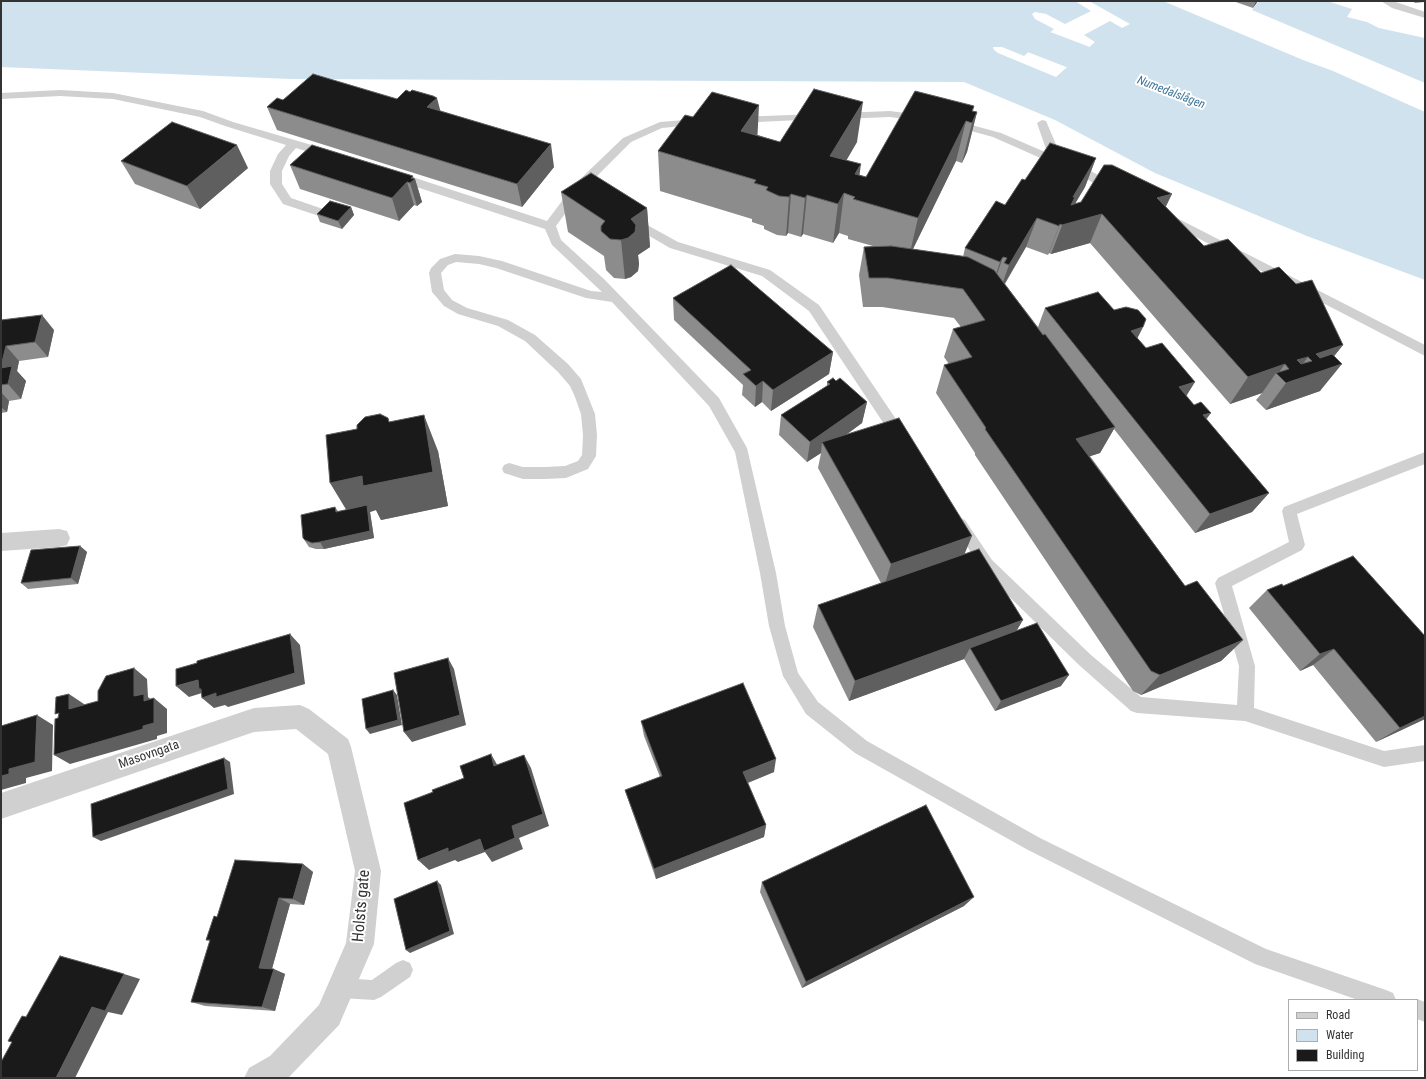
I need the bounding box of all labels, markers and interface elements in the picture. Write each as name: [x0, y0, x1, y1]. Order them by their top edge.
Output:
water label: Numedalslågen: [1135, 73, 1207, 113]
street label: Masovngata: [117, 737, 181, 773]
street label: Holsts gate: [349, 869, 375, 943]
legend: [1288, 999, 1418, 1071]
text: Road: [1326, 1008, 1350, 1022]
text: Water: [1326, 1028, 1354, 1042]
text: Building: [1326, 1048, 1364, 1062]

